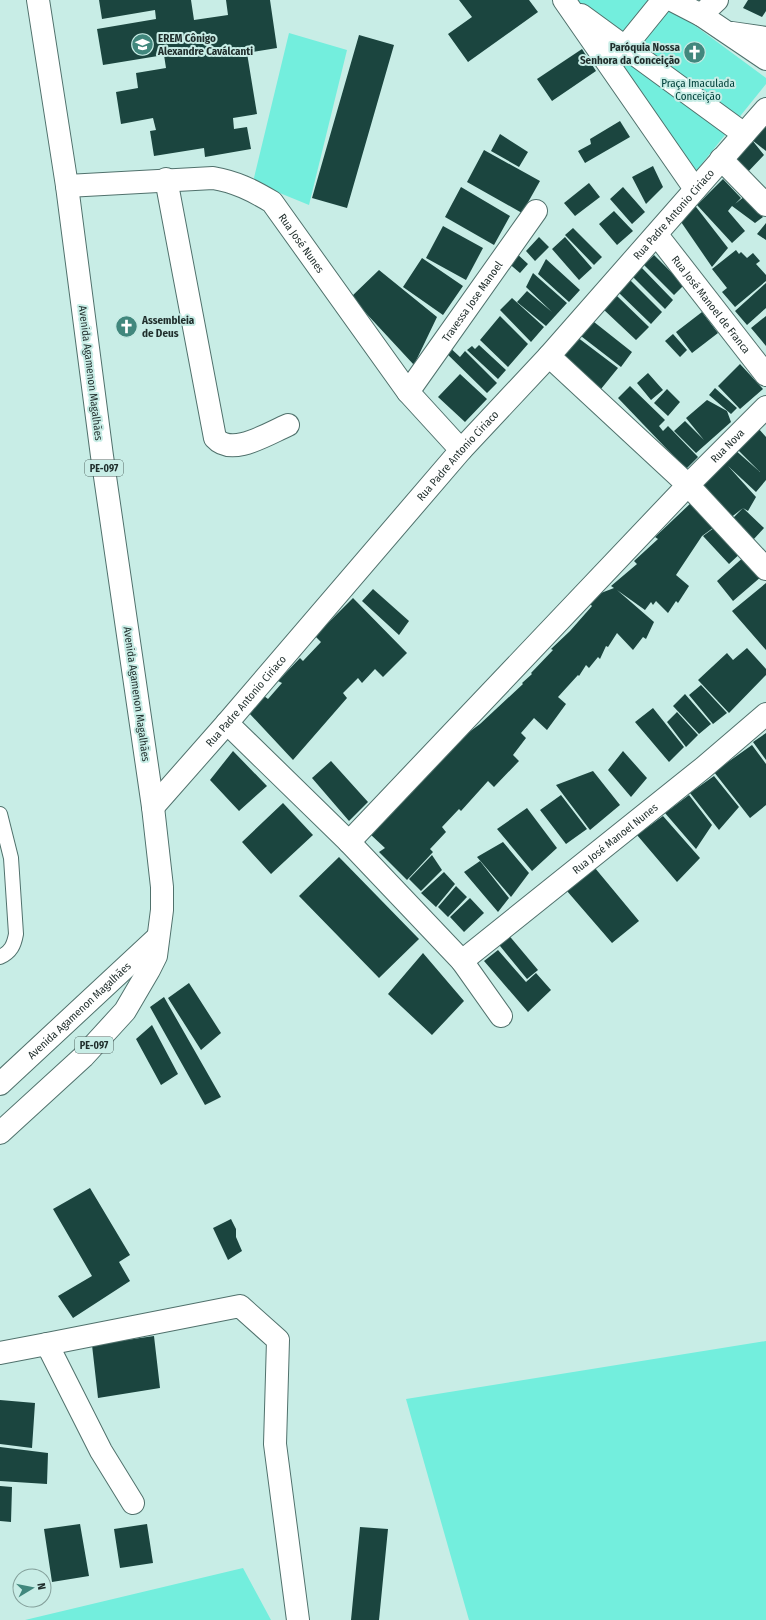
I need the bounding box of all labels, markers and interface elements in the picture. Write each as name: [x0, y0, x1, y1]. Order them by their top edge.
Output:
school or university icon: EREM Cônigo Alexandre Caválcanti: [130, 31, 156, 57]
place label: EREM Cônigo Alexandre Caválcanti: [157, 32, 253, 58]
church icon: Paróquia Nossa Senhora da Conceição: [682, 40, 708, 66]
place label: Paróquia Nossa Senhora da Conceição: [580, 41, 681, 67]
park label: Praça Imaculada Conceição: [661, 77, 735, 103]
street label: Rua Padre Antonio Ciriaco: [631, 166, 717, 263]
street label: Rua José Nunes: [276, 211, 327, 276]
street label: Rua José Manoel de Franca: [669, 253, 753, 356]
street label: Travessa Jose Manoel: [440, 259, 505, 344]
street label: Avenida Agamenon Magalhães: [76, 305, 105, 442]
church icon: Assembleia de Deus: [113, 313, 139, 339]
place label: Assembleia de Deus: [141, 314, 195, 340]
street label: Rua Padre Antonio Ciriaco: [414, 408, 502, 504]
street label: Rua Nova: [708, 426, 747, 466]
road number: PE-097: [85, 460, 123, 476]
street label: Avenida Agamenon Magalhães: [121, 626, 152, 763]
street label: Rua Padre Antonio Ciriaco: [203, 653, 289, 749]
street label: Rua José Manoel Nunes: [570, 801, 661, 877]
street label: Avenida Agamenon Magalhães: [25, 959, 134, 1062]
road number: PE-097: [75, 1037, 113, 1053]
north arrow: [12, 1568, 52, 1608]
text: N: [34, 1582, 48, 1591]

